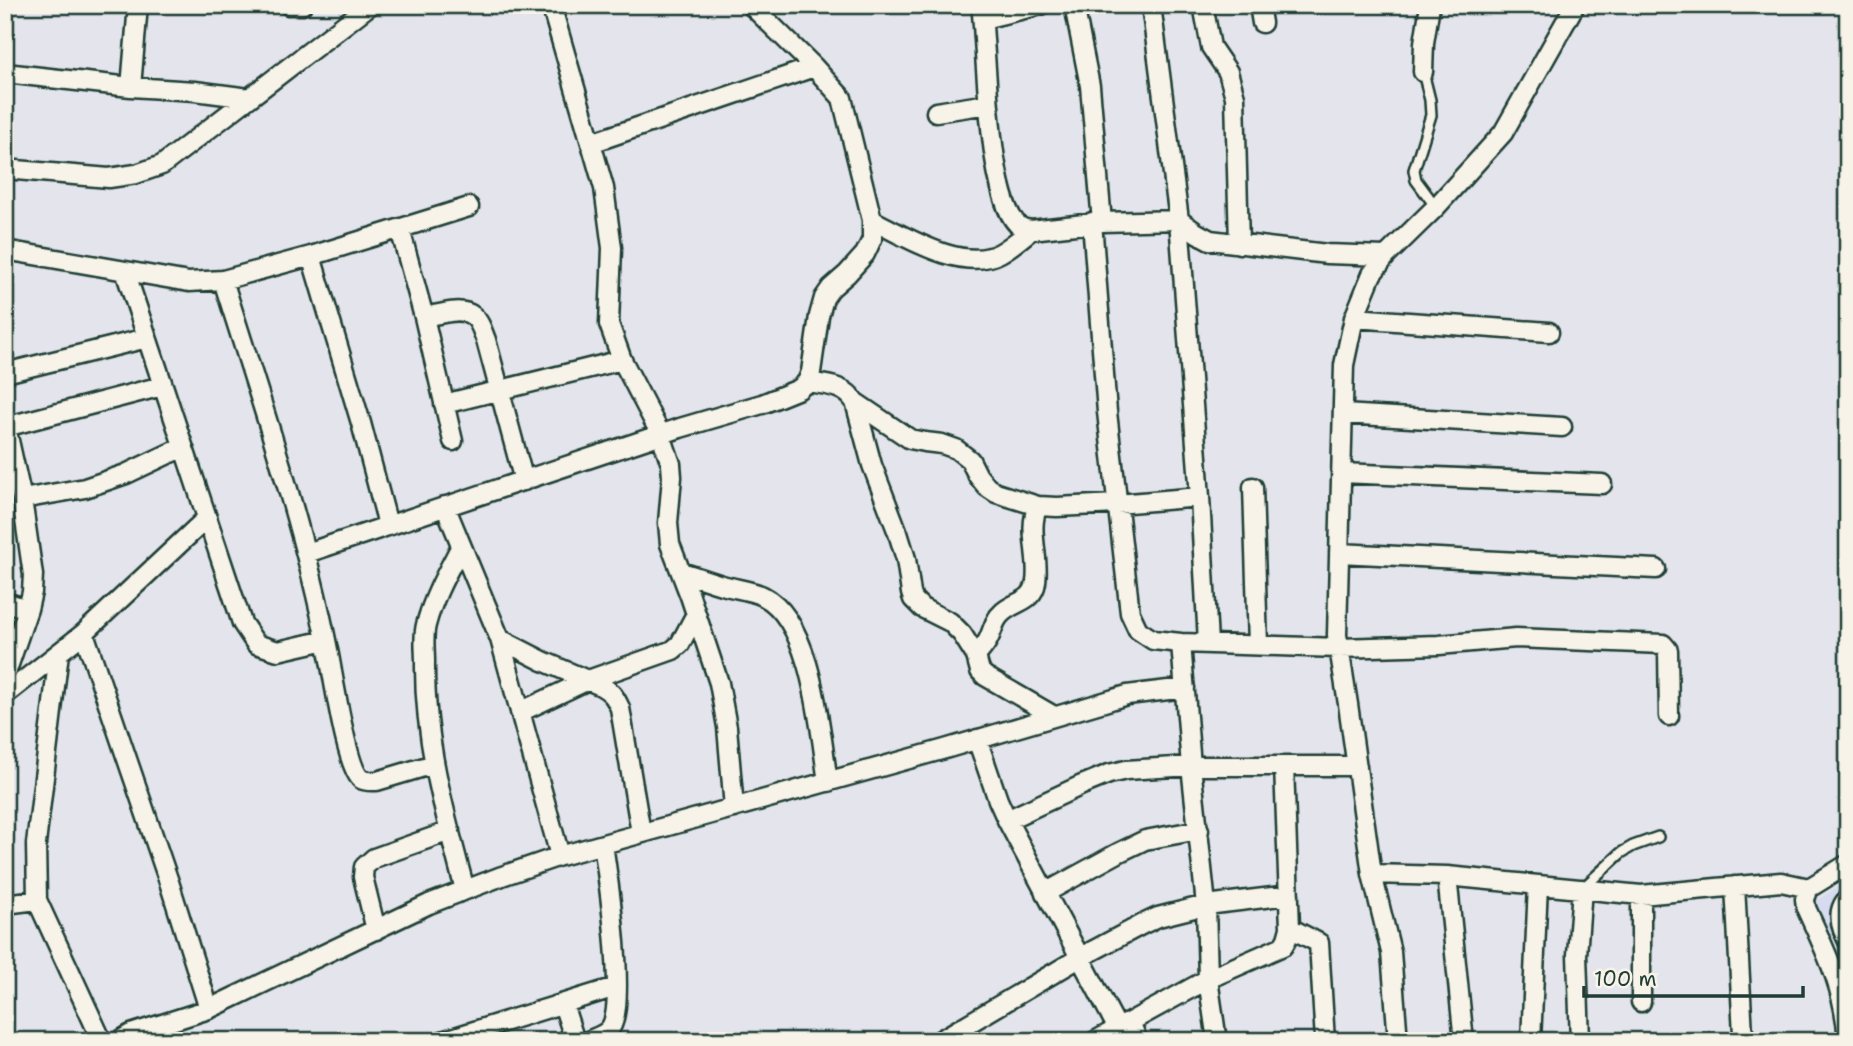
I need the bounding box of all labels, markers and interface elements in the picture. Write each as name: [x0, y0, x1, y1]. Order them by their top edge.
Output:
scale bar: [1584, 955, 1802, 999]
text: 100 m: [1594, 965, 1657, 993]

